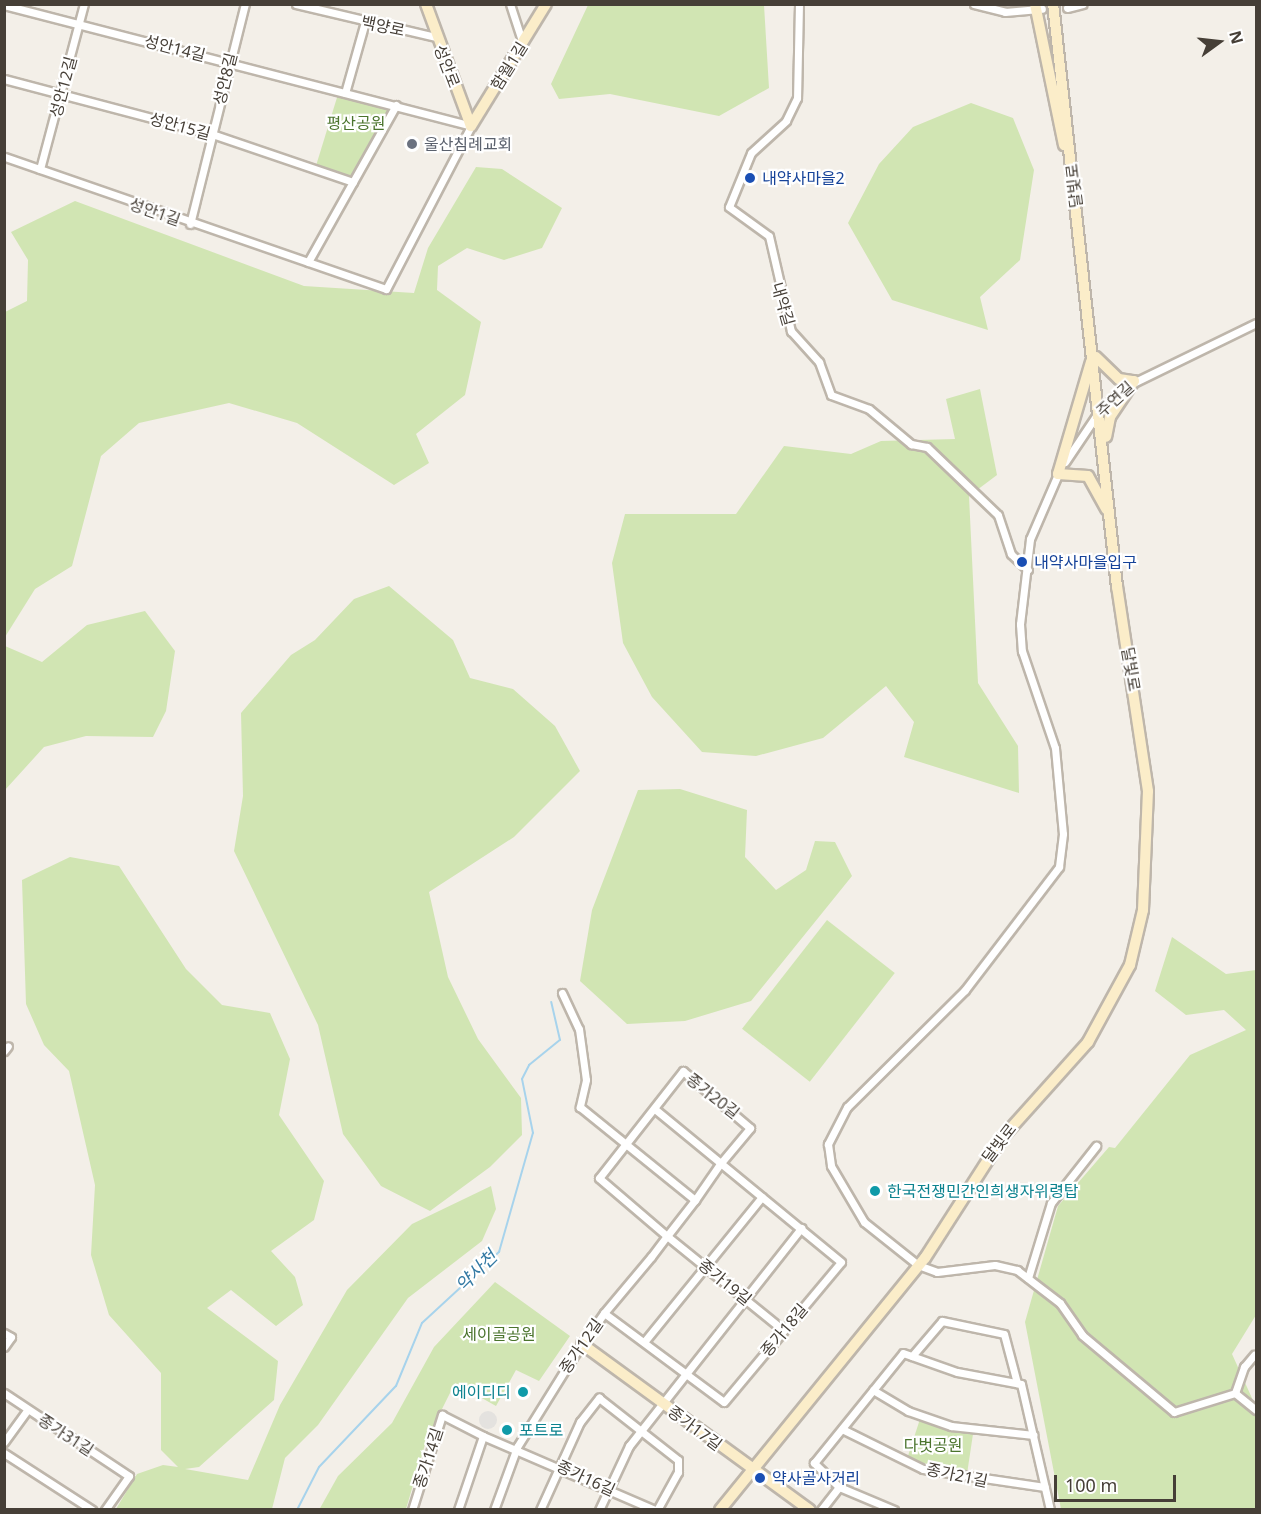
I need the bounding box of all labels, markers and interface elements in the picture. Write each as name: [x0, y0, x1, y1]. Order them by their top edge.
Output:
street label: 백양로: [359, 12, 407, 40]
north arrow: [1189, 12, 1249, 72]
text: N: [1224, 28, 1249, 46]
street label: 성안14길: [142, 31, 208, 65]
street label: 함월1길: [487, 38, 531, 94]
street label: 성안로: [430, 42, 464, 90]
street label: 성안8길: [209, 51, 241, 107]
street label: 성안12길: [46, 54, 80, 120]
street label: 성안15길: [147, 109, 213, 143]
park label: 평산공원: [327, 113, 385, 133]
place label: 울산침례교회: [424, 134, 512, 154]
marker: 울산침례교회: [405, 137, 419, 151]
street label: 달빛로: [1062, 163, 1086, 209]
place label: 내약사마을2: [762, 168, 845, 188]
marker: 내약사마을2: [743, 171, 757, 185]
street label: 성안1길: [127, 194, 183, 230]
street label: 내약길: [768, 280, 798, 328]
street label: 주연길: [1092, 377, 1138, 421]
place label: 내약사마을입구: [1034, 552, 1137, 572]
marker: 내약사마을입구: [1015, 555, 1029, 569]
street label: 달빛로: [1118, 646, 1144, 692]
street label: 종가20길: [682, 1069, 744, 1123]
street label: 달빛로: [978, 1120, 1020, 1166]
place label: 한국전쟁민간인희생자위령탑: [887, 1181, 1078, 1201]
marker: 한국전쟁민간인희생자위령탑: [868, 1184, 882, 1198]
water label: 약사천: [451, 1246, 501, 1296]
street label: 종가19길: [695, 1255, 755, 1309]
street label: 종가18길: [757, 1300, 811, 1360]
street label: 종가12길: [555, 1315, 607, 1377]
park label: 세이골공원: [462, 1324, 536, 1344]
place label: 에이디디: [452, 1382, 511, 1402]
marker: 에이디디: [516, 1385, 530, 1399]
street label: 종가17길: [664, 1402, 726, 1454]
street label: 종가31길: [35, 1410, 97, 1460]
place label: 포트로: [519, 1420, 563, 1440]
marker: 포트로: [500, 1423, 514, 1437]
street label: 종가14길: [409, 1425, 447, 1491]
park label: 다벗공원: [904, 1435, 962, 1455]
street label: 종가16길: [554, 1456, 618, 1500]
street label: 종가21길: [924, 1459, 990, 1491]
scale bar: [1057, 1463, 1178, 1501]
place label: 약사골사거리: [772, 1468, 860, 1488]
marker: 약사골사거리: [753, 1471, 767, 1485]
text: 100 m: [1065, 1473, 1117, 1497]

